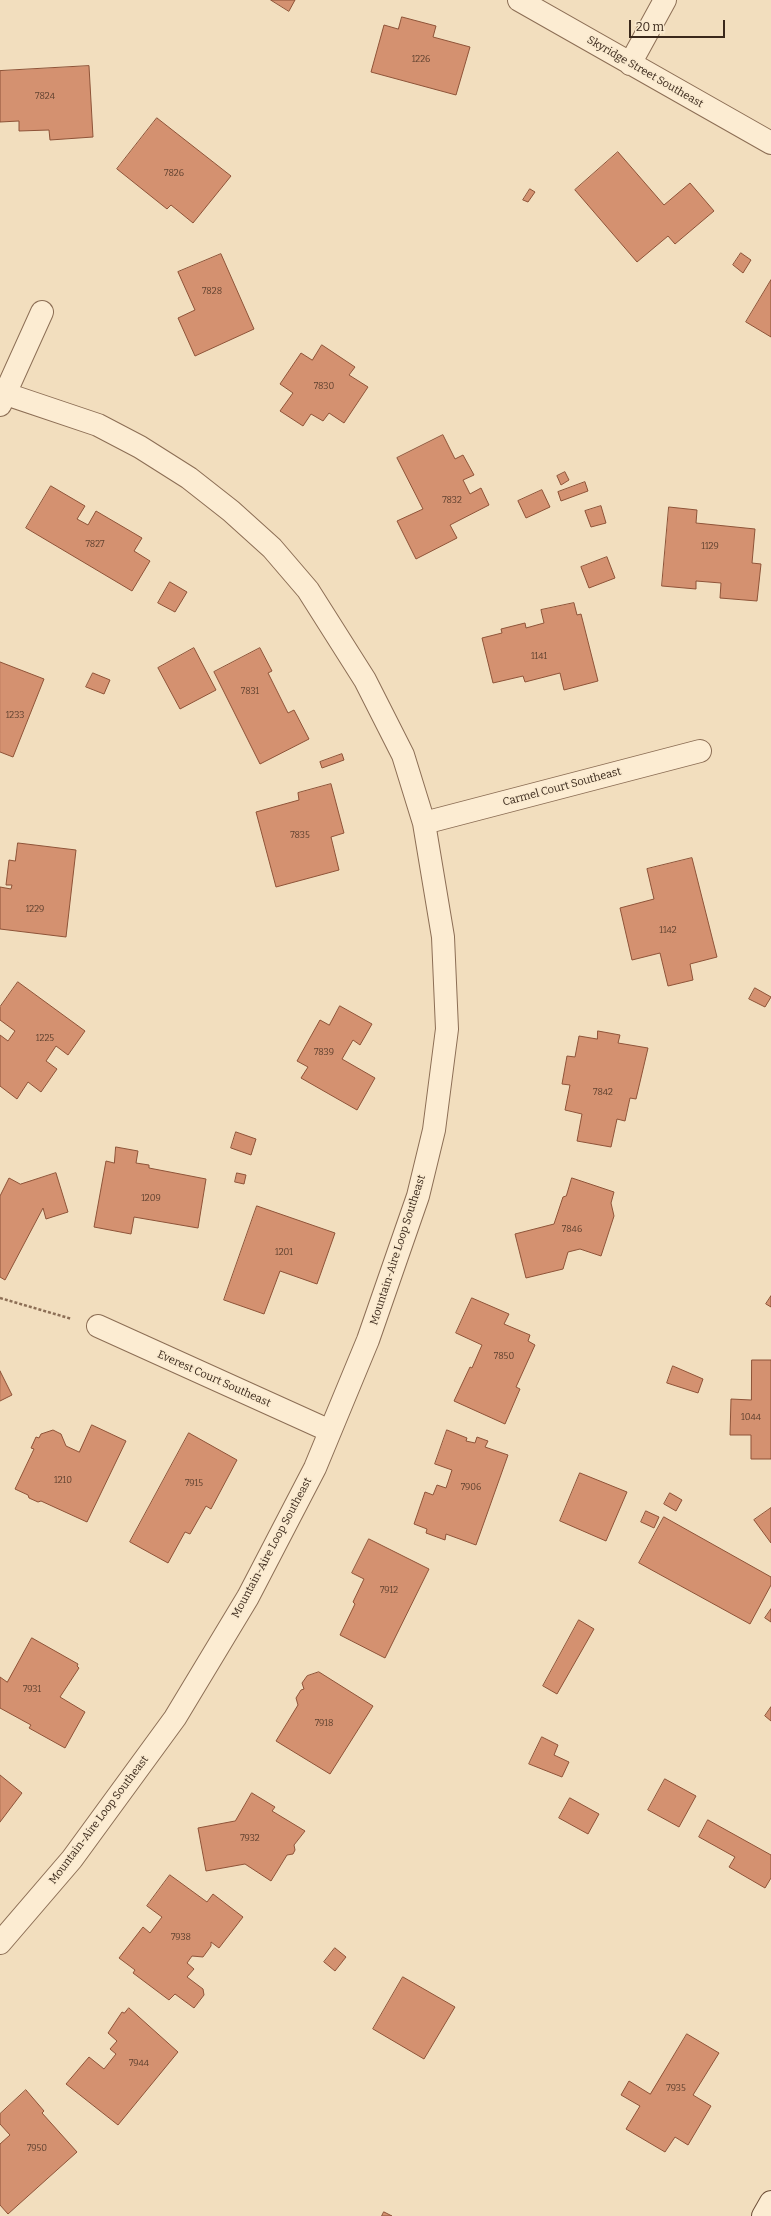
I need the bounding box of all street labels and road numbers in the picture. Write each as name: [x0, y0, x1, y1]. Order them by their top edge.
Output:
street label: Skyridge Street Southeast: [585, 33, 705, 111]
street label: Carmel Court Southeast: [501, 765, 623, 809]
street label: Mountain-Aire Loop Southeast: [367, 1173, 429, 1327]
street label: Everest Court Southeast: [155, 1348, 273, 1410]
street label: Mountain-Aire Loop Southeast: [229, 1475, 315, 1621]
street label: Mountain-Aire Loop Southeast: [46, 1753, 152, 1887]

